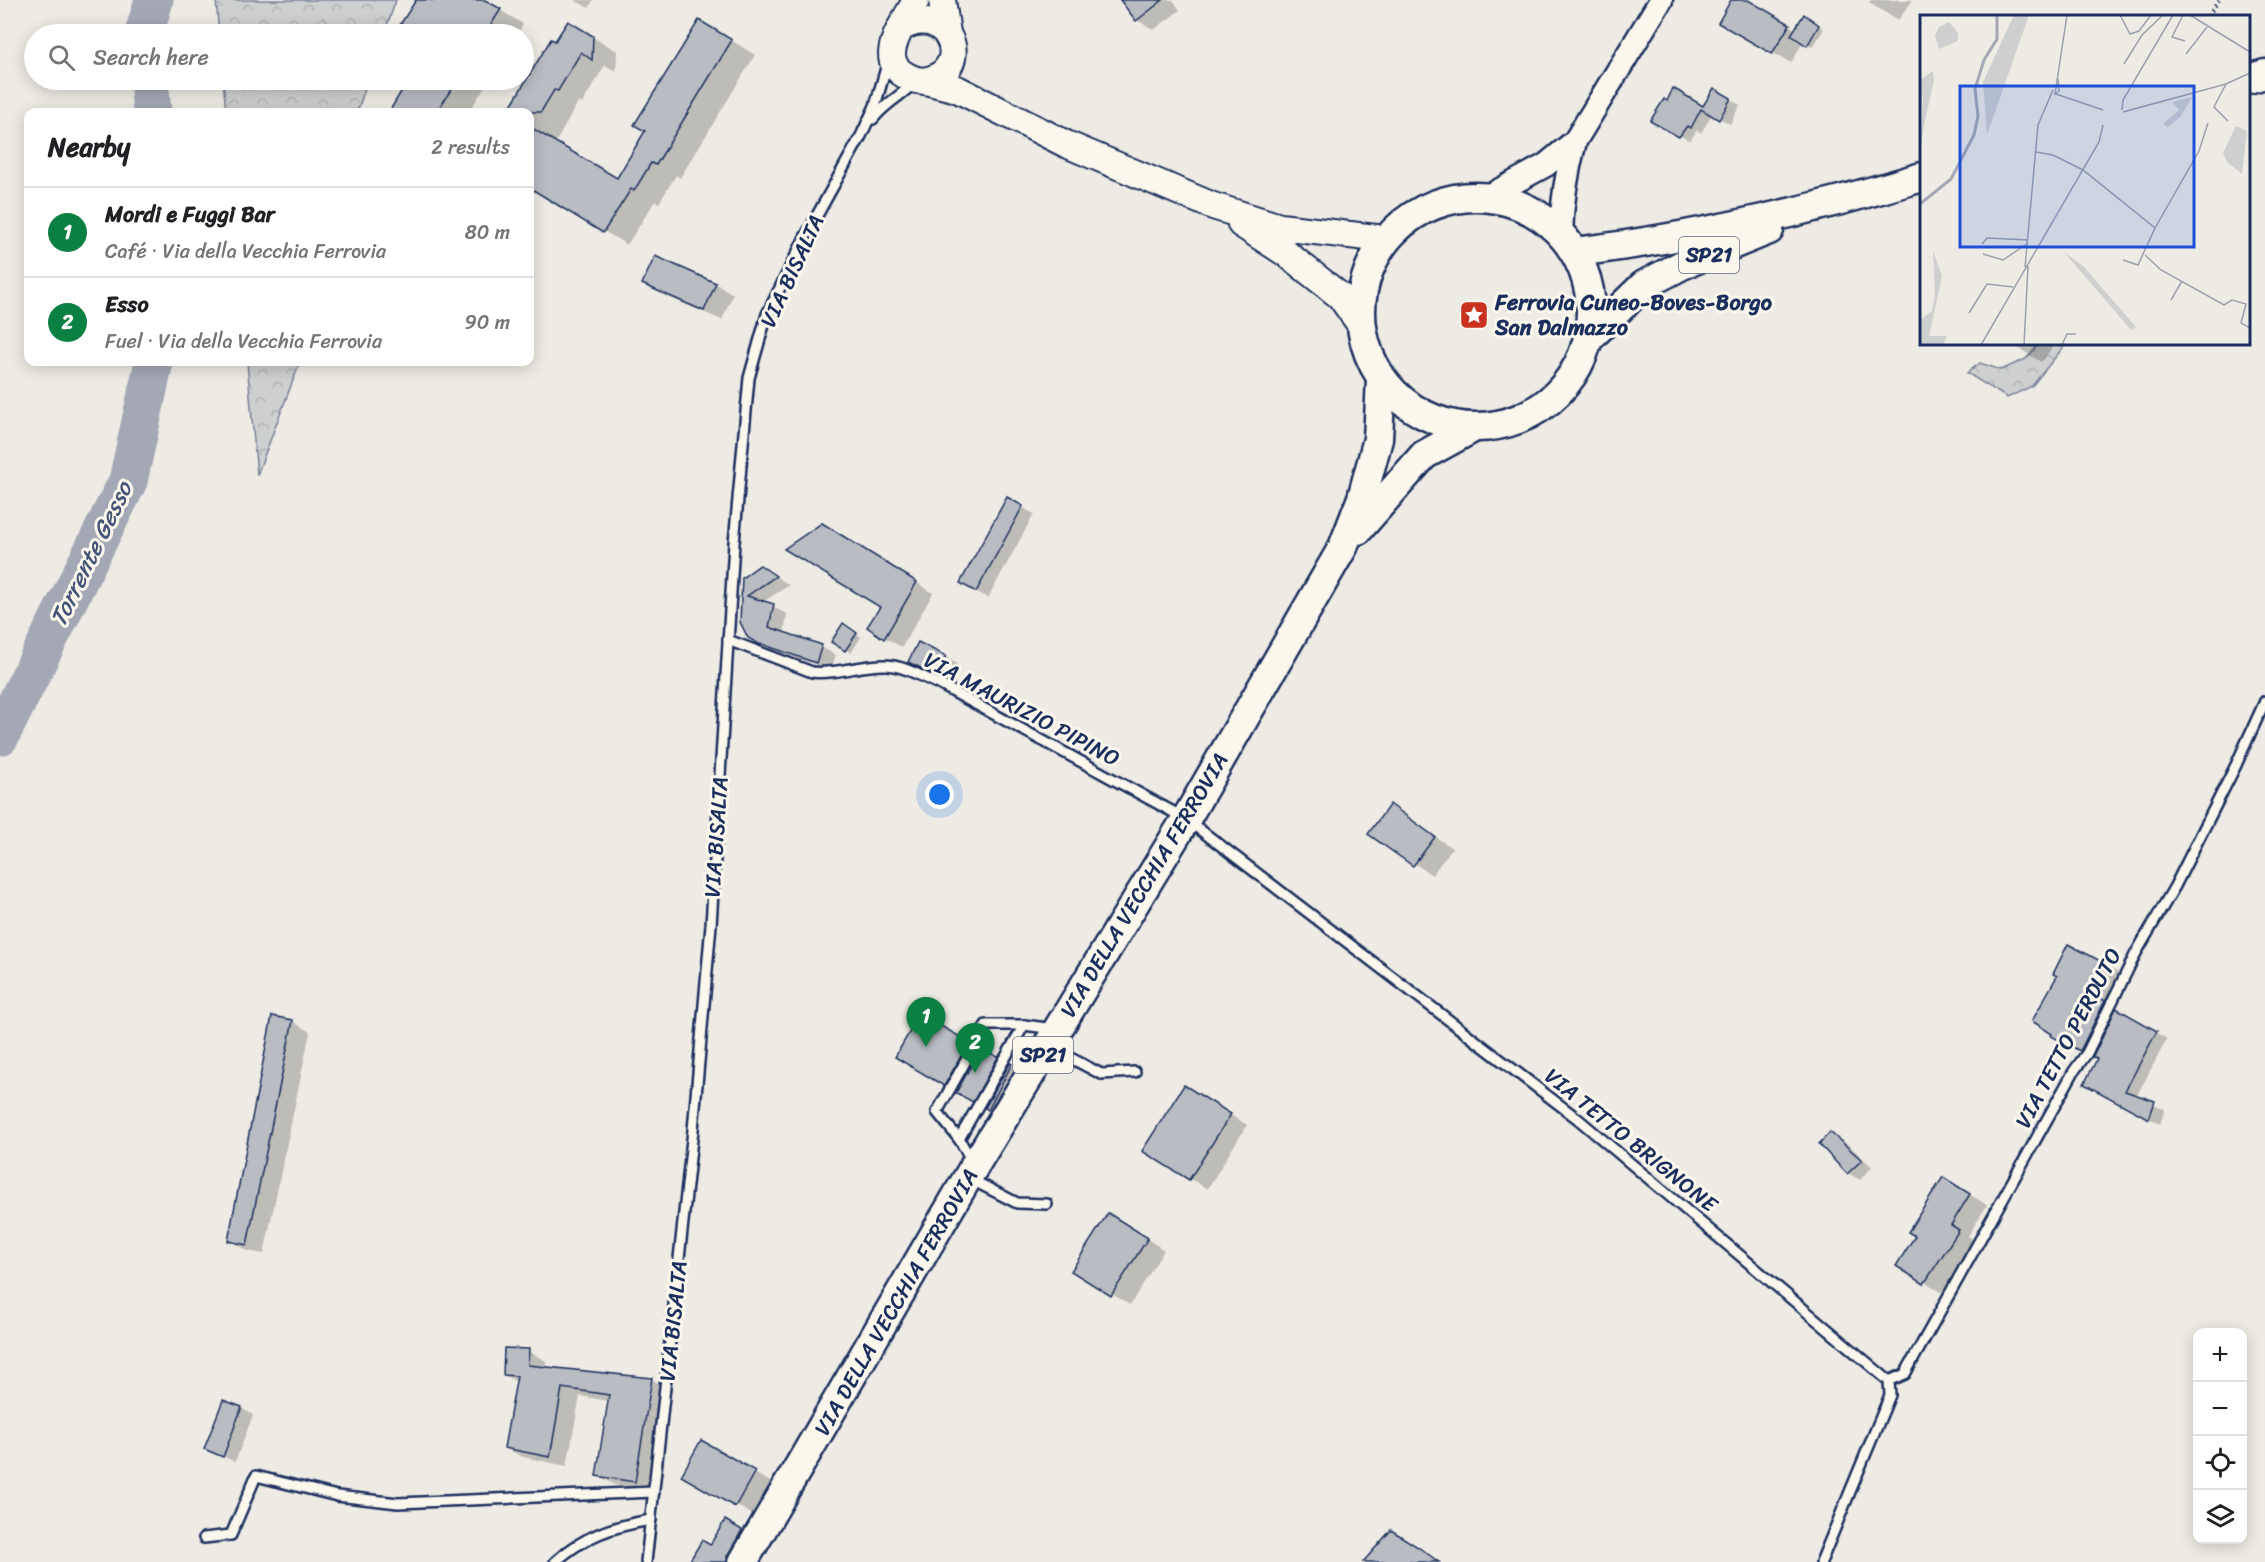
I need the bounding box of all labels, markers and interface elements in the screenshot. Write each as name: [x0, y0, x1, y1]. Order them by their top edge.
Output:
inset map: [1920, 15, 2250, 345]
search box: [24, 24, 534, 90]
text: Search here: [93, 38, 209, 77]
icon: search: [45, 41, 78, 74]
text: Nearby: [48, 124, 130, 170]
text: 2 results: [431, 130, 510, 165]
text: Mordi e Fuggi Bar: [105, 195, 275, 234]
street label: VIA BISALTA: [749, 208, 835, 334]
text: 1: [63, 215, 72, 250]
text: 80 m: [465, 215, 510, 250]
text: Café · Via della Vecchia Ferrovia: [105, 234, 386, 269]
road number: SP21: [1679, 237, 1739, 273]
place label: Ferrovia Cuneo-Boves-Borgo San Dalmazzo: [1494, 283, 1773, 347]
text: Esso: [105, 285, 149, 324]
place icon: Ferrovia Cuneo-Boves-Borgo San Dalmazzo: [1458, 299, 1490, 331]
text: 2: [62, 305, 73, 340]
text: 90 m: [465, 305, 510, 340]
text: Fuel · Via della Vecchia Ferrovia: [105, 324, 382, 359]
water label: Torrente Gesso: [38, 473, 145, 634]
street label: VIA MAURIZIO PIPINO: [917, 641, 1127, 777]
street label: VIA DELLA VECCHIA FERROVIA: [1049, 745, 1239, 1025]
street label: VIA BISALTA: [692, 775, 740, 899]
your location: [925, 780, 954, 809]
street label: VIA TETTO PERDUTO: [2004, 941, 2132, 1135]
pin: 1: [906, 998, 946, 1047]
pin: 2: [956, 1024, 994, 1073]
road number: SP21: [1013, 1037, 1073, 1073]
street label: VIA TETTO BRIGNONE: [1536, 1058, 1728, 1224]
street label: VIA DELLA VECCHIA FERROVIA: [803, 1161, 989, 1443]
street label: VIA BISALTA: [647, 1259, 699, 1383]
map controls: [2193, 1328, 2247, 1544]
button: +: [2193, 1328, 2247, 1382]
button: −: [2193, 1382, 2247, 1436]
button: locate: [2193, 1436, 2247, 1490]
button: layers: [2193, 1490, 2247, 1544]

